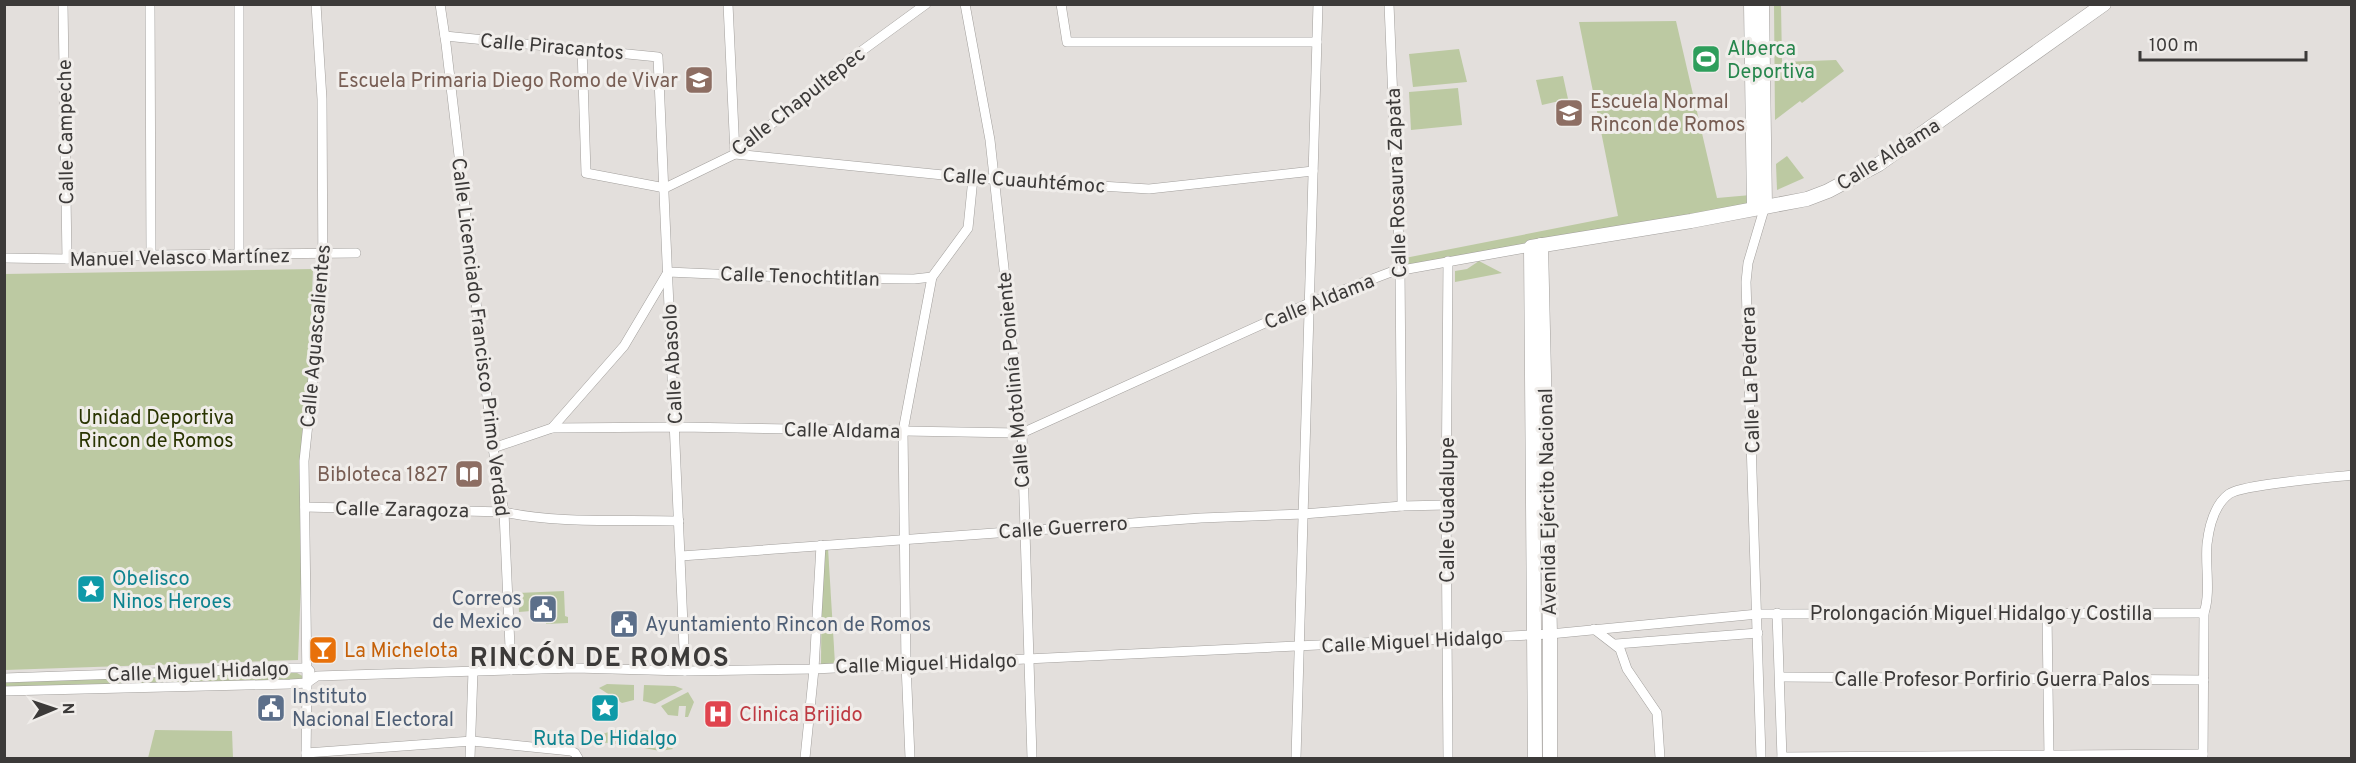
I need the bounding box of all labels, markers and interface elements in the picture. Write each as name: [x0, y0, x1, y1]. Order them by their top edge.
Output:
scale bar: [2140, 24, 2306, 62]
street label: Calle Piracantos: [479, 29, 625, 67]
text: 100 m: [2149, 35, 2198, 58]
place label: Alberca Deportiva: [1727, 37, 1815, 86]
street label: Calle Chapultepec: [727, 42, 872, 163]
sports icon: Alberca Deportiva: [1690, 43, 1722, 75]
street label: Calle Campeche: [53, 59, 81, 205]
school or university icon: Escuela Primaria Diego Romo de Vivar: [683, 64, 715, 96]
place label: Escuela Primaria Diego Romo de Vivar: [338, 69, 678, 95]
street label: Calle Rosaura Zapata: [1382, 87, 1414, 278]
place label: Escuela Normal Rincon de Romos: [1590, 90, 1745, 139]
school or university icon: Escuela Normal Rincon de Romos: [1553, 97, 1585, 129]
street label: Calle Aldama: [1833, 114, 1946, 198]
street label: Calle Licenciado Francisco Primo Verdad: [444, 156, 514, 518]
street label: Calle Cuauhtémoc: [941, 163, 1106, 201]
street label: Calle Aguascalientes: [296, 243, 338, 429]
street label: Manuel Velasco Martínez: [70, 244, 291, 274]
street label: Calle Tenochtitlan: [719, 262, 880, 294]
street label: Calle Aldama: [1261, 269, 1379, 337]
street label: Calle Motolinía Poniente: [993, 271, 1037, 489]
street label: Calle Abasolo: [658, 303, 690, 425]
street label: Calle La Pedrera: [1736, 306, 1768, 454]
street label: Avenida Ejército Nacional: [1534, 388, 1564, 616]
park label: Unidad Deportiva Rincon de Romos: [78, 406, 234, 455]
street label: Calle Aldama: [783, 418, 901, 446]
street label: Calle Guadalupe: [1436, 437, 1462, 583]
library icon: Bibloteca 1827: [453, 458, 485, 490]
place label: Bibloteca 1827: [317, 463, 448, 489]
street label: Calle Zaragoza: [335, 497, 469, 525]
street label: Calle Guerrero: [998, 512, 1129, 546]
place label: Obelisco Ninos Heroes: [112, 567, 232, 616]
place icon: Obelisco Ninos Heroes: [75, 573, 107, 605]
place label: Correos de Mexico: [432, 587, 522, 636]
public building icon: Correos de Mexico: [527, 593, 559, 625]
street label: Prolongación Miguel Hidalgo y Costilla: [1810, 602, 2152, 628]
public building icon: Ayuntamiento Rincon de Romos: [608, 608, 640, 640]
place label: Ayuntamiento Rincon de Romos: [645, 613, 931, 639]
street label: Calle Miguel Hidalgo: [1321, 625, 1504, 661]
bar icon: La Michelota: [307, 634, 339, 666]
place label: La Michelota: [344, 639, 458, 665]
district label: RINCÓN DE ROMOS: [470, 641, 730, 676]
street label: Calle Miguel Hidalgo: [835, 649, 1018, 681]
street label: Calle Miguel Hidalgo: [107, 657, 290, 689]
street label: Calle Profesor Porfirio Guerra Palos: [1834, 668, 2150, 694]
north arrow: [24, 679, 84, 739]
place label: Instituto Nacional Electoral: [292, 685, 454, 734]
public building icon: Instituto Nacional Electoral: [255, 692, 287, 724]
place icon: Ruta De Hidalgo: [589, 692, 621, 724]
hospital icon: Clinica Brijido: [702, 698, 734, 730]
text: N: [57, 702, 77, 715]
place label: Clinica Brijido: [739, 703, 863, 729]
place label: Ruta De Hidalgo: [533, 727, 677, 753]

